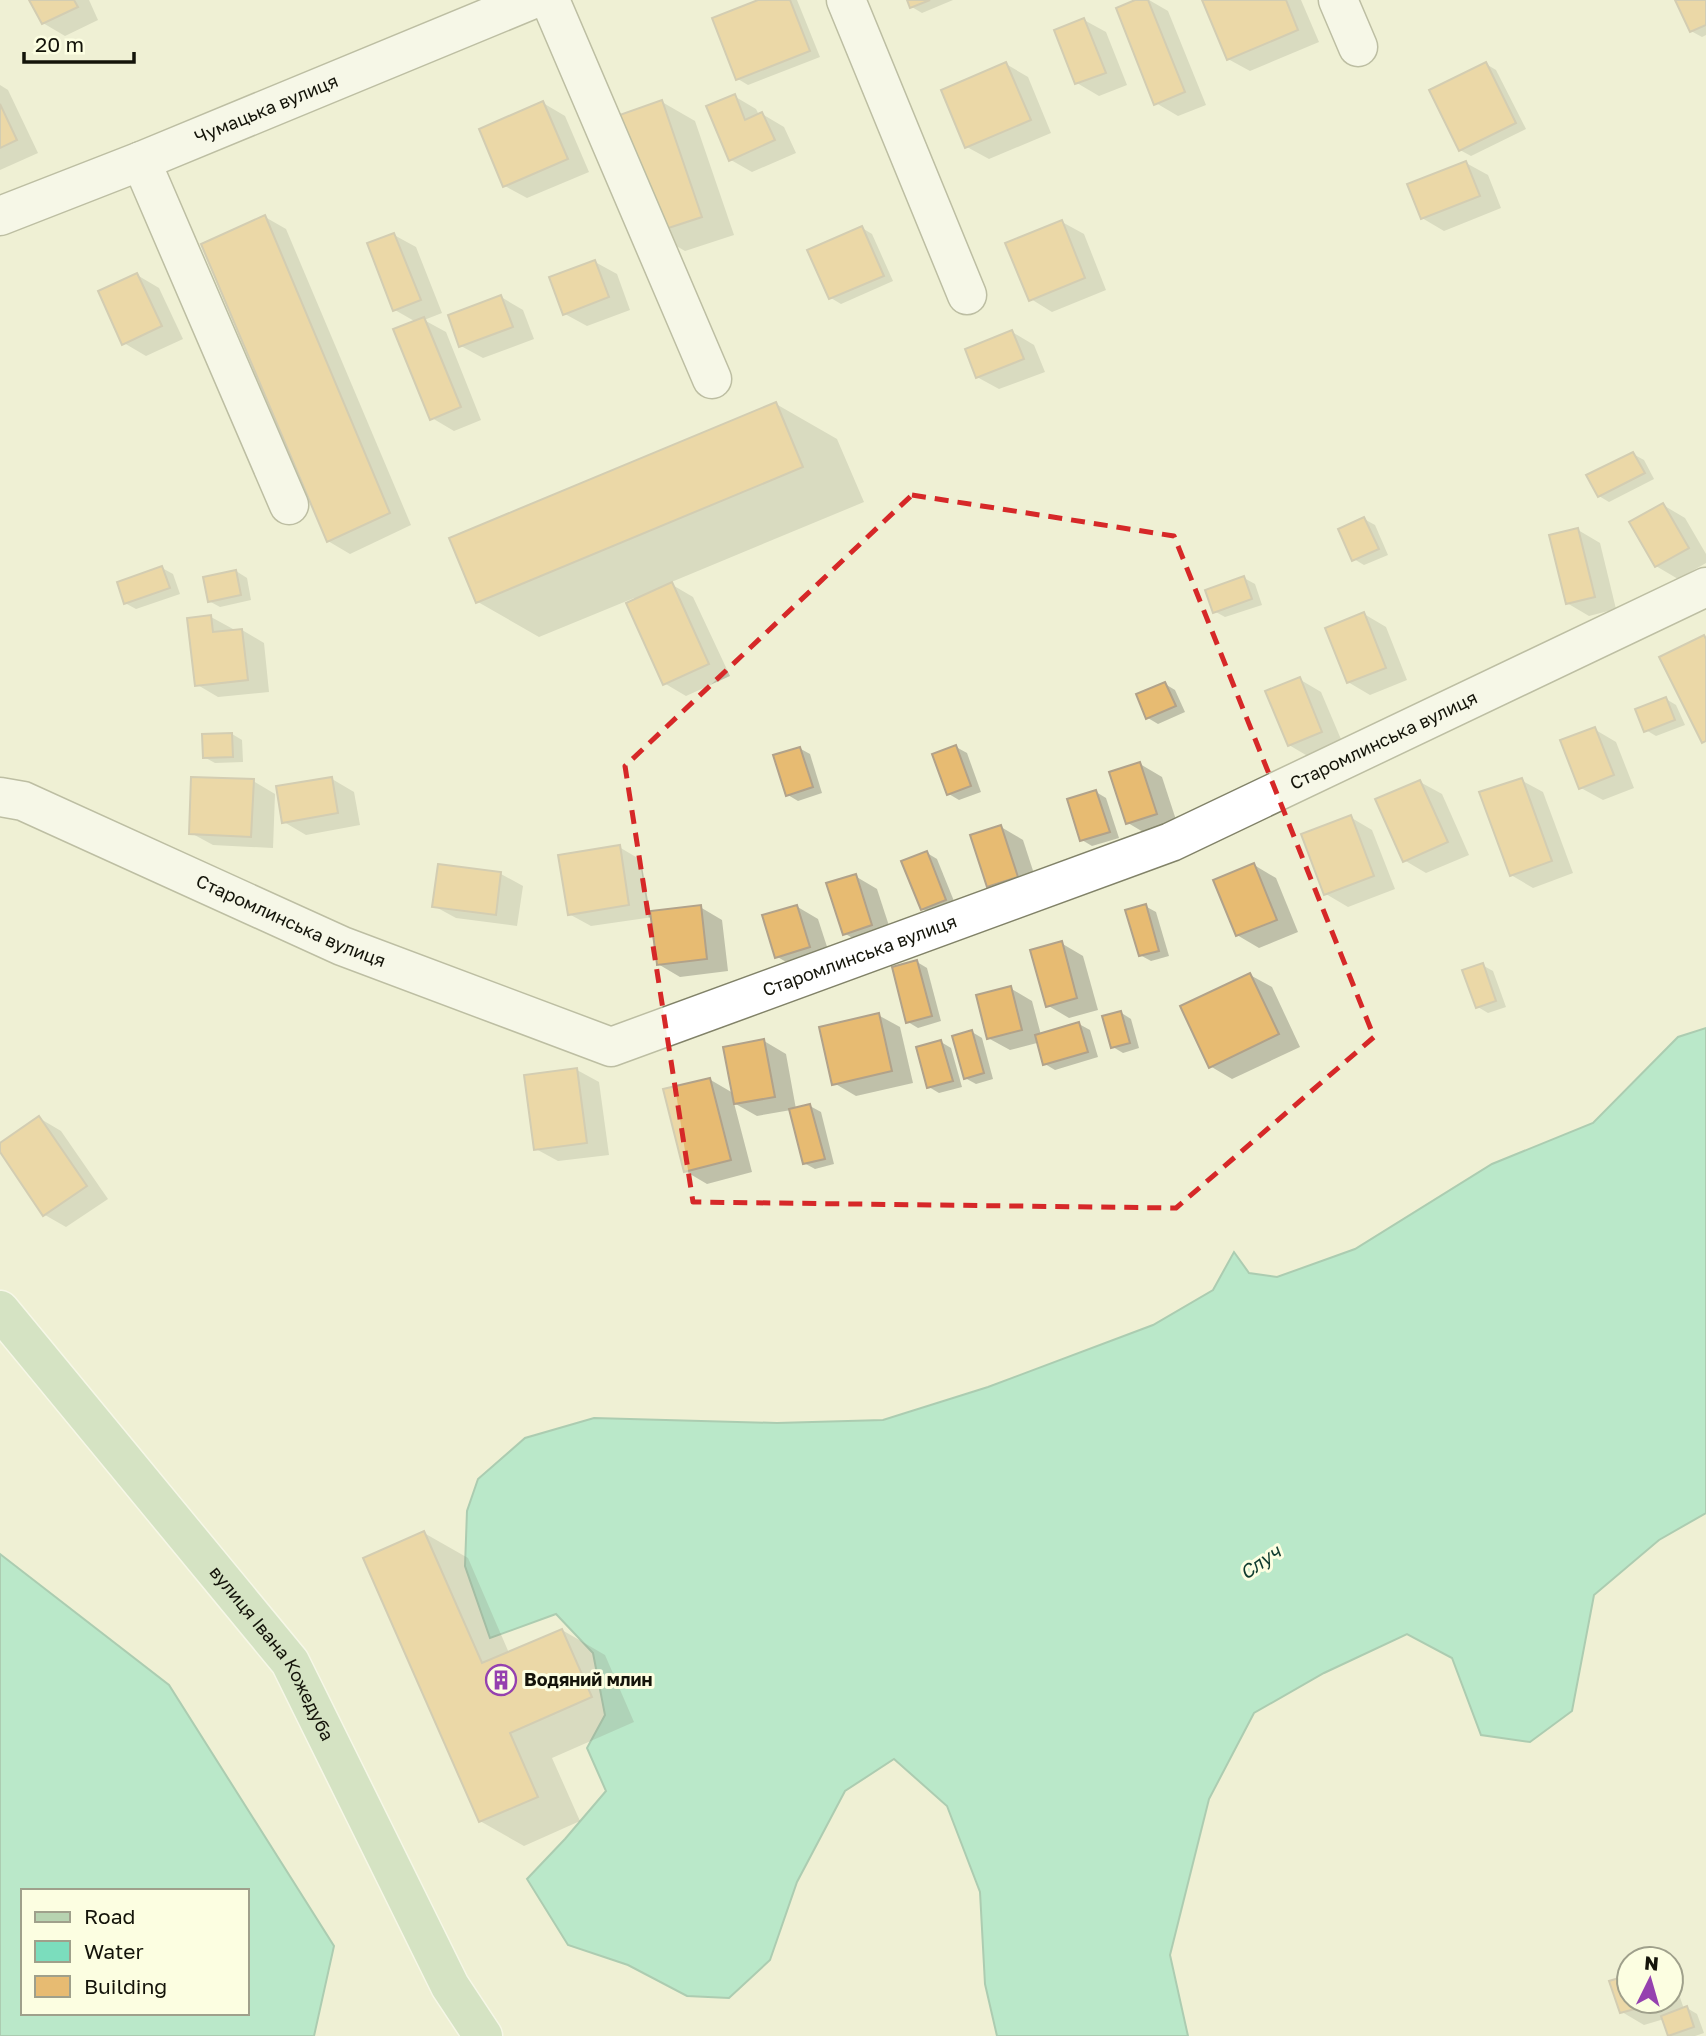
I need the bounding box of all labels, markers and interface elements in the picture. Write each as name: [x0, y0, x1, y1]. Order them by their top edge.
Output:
scale bar: [24, 21, 135, 65]
text: 20 m: [35, 31, 84, 57]
street label: Чумацька вулиця: [191, 69, 341, 148]
street label: Старомлинська вулиця: [1286, 686, 1480, 794]
street label: Старомлинська вулиця: [193, 869, 389, 971]
street label: Старомлинська вулиця: [759, 909, 959, 1001]
water label: Случ: [1235, 1538, 1286, 1584]
street label: вулиця Івана Кожедуба: [205, 1561, 339, 1744]
building icon: Водяний млин: [484, 1663, 518, 1697]
place label: Водяний млин: [524, 1668, 652, 1690]
legend: [21, 1889, 248, 2015]
text: Road: [84, 1903, 135, 1929]
text: Water: [84, 1938, 144, 1964]
north arrow: [1615, 1945, 1685, 2015]
text: N: [1643, 1950, 1660, 1975]
text: Building: [84, 1973, 167, 1999]

